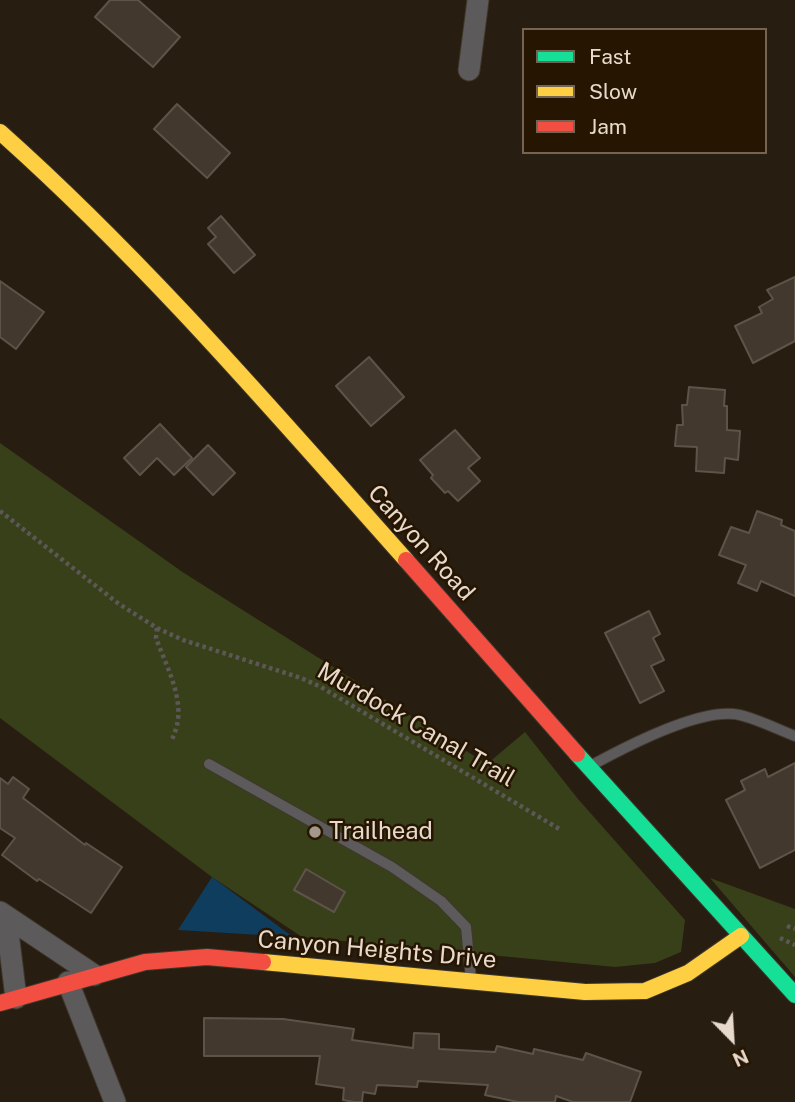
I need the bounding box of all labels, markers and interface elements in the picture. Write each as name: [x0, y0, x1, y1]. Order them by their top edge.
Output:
legend: [522, 28, 767, 154]
text: Fast: [589, 44, 631, 69]
text: Slow: [589, 79, 637, 104]
text: Jam: [589, 114, 627, 139]
street label: Canyon Road: [362, 479, 480, 607]
street label: Murdock Canal Trail: [312, 657, 520, 793]
place label: Trailhead: [329, 818, 433, 846]
marker: Trailhead: [307, 824, 323, 840]
street label: Canyon Heights Drive: [256, 925, 498, 975]
north arrow: [697, 1004, 767, 1074]
text: N: [729, 1045, 752, 1071]

